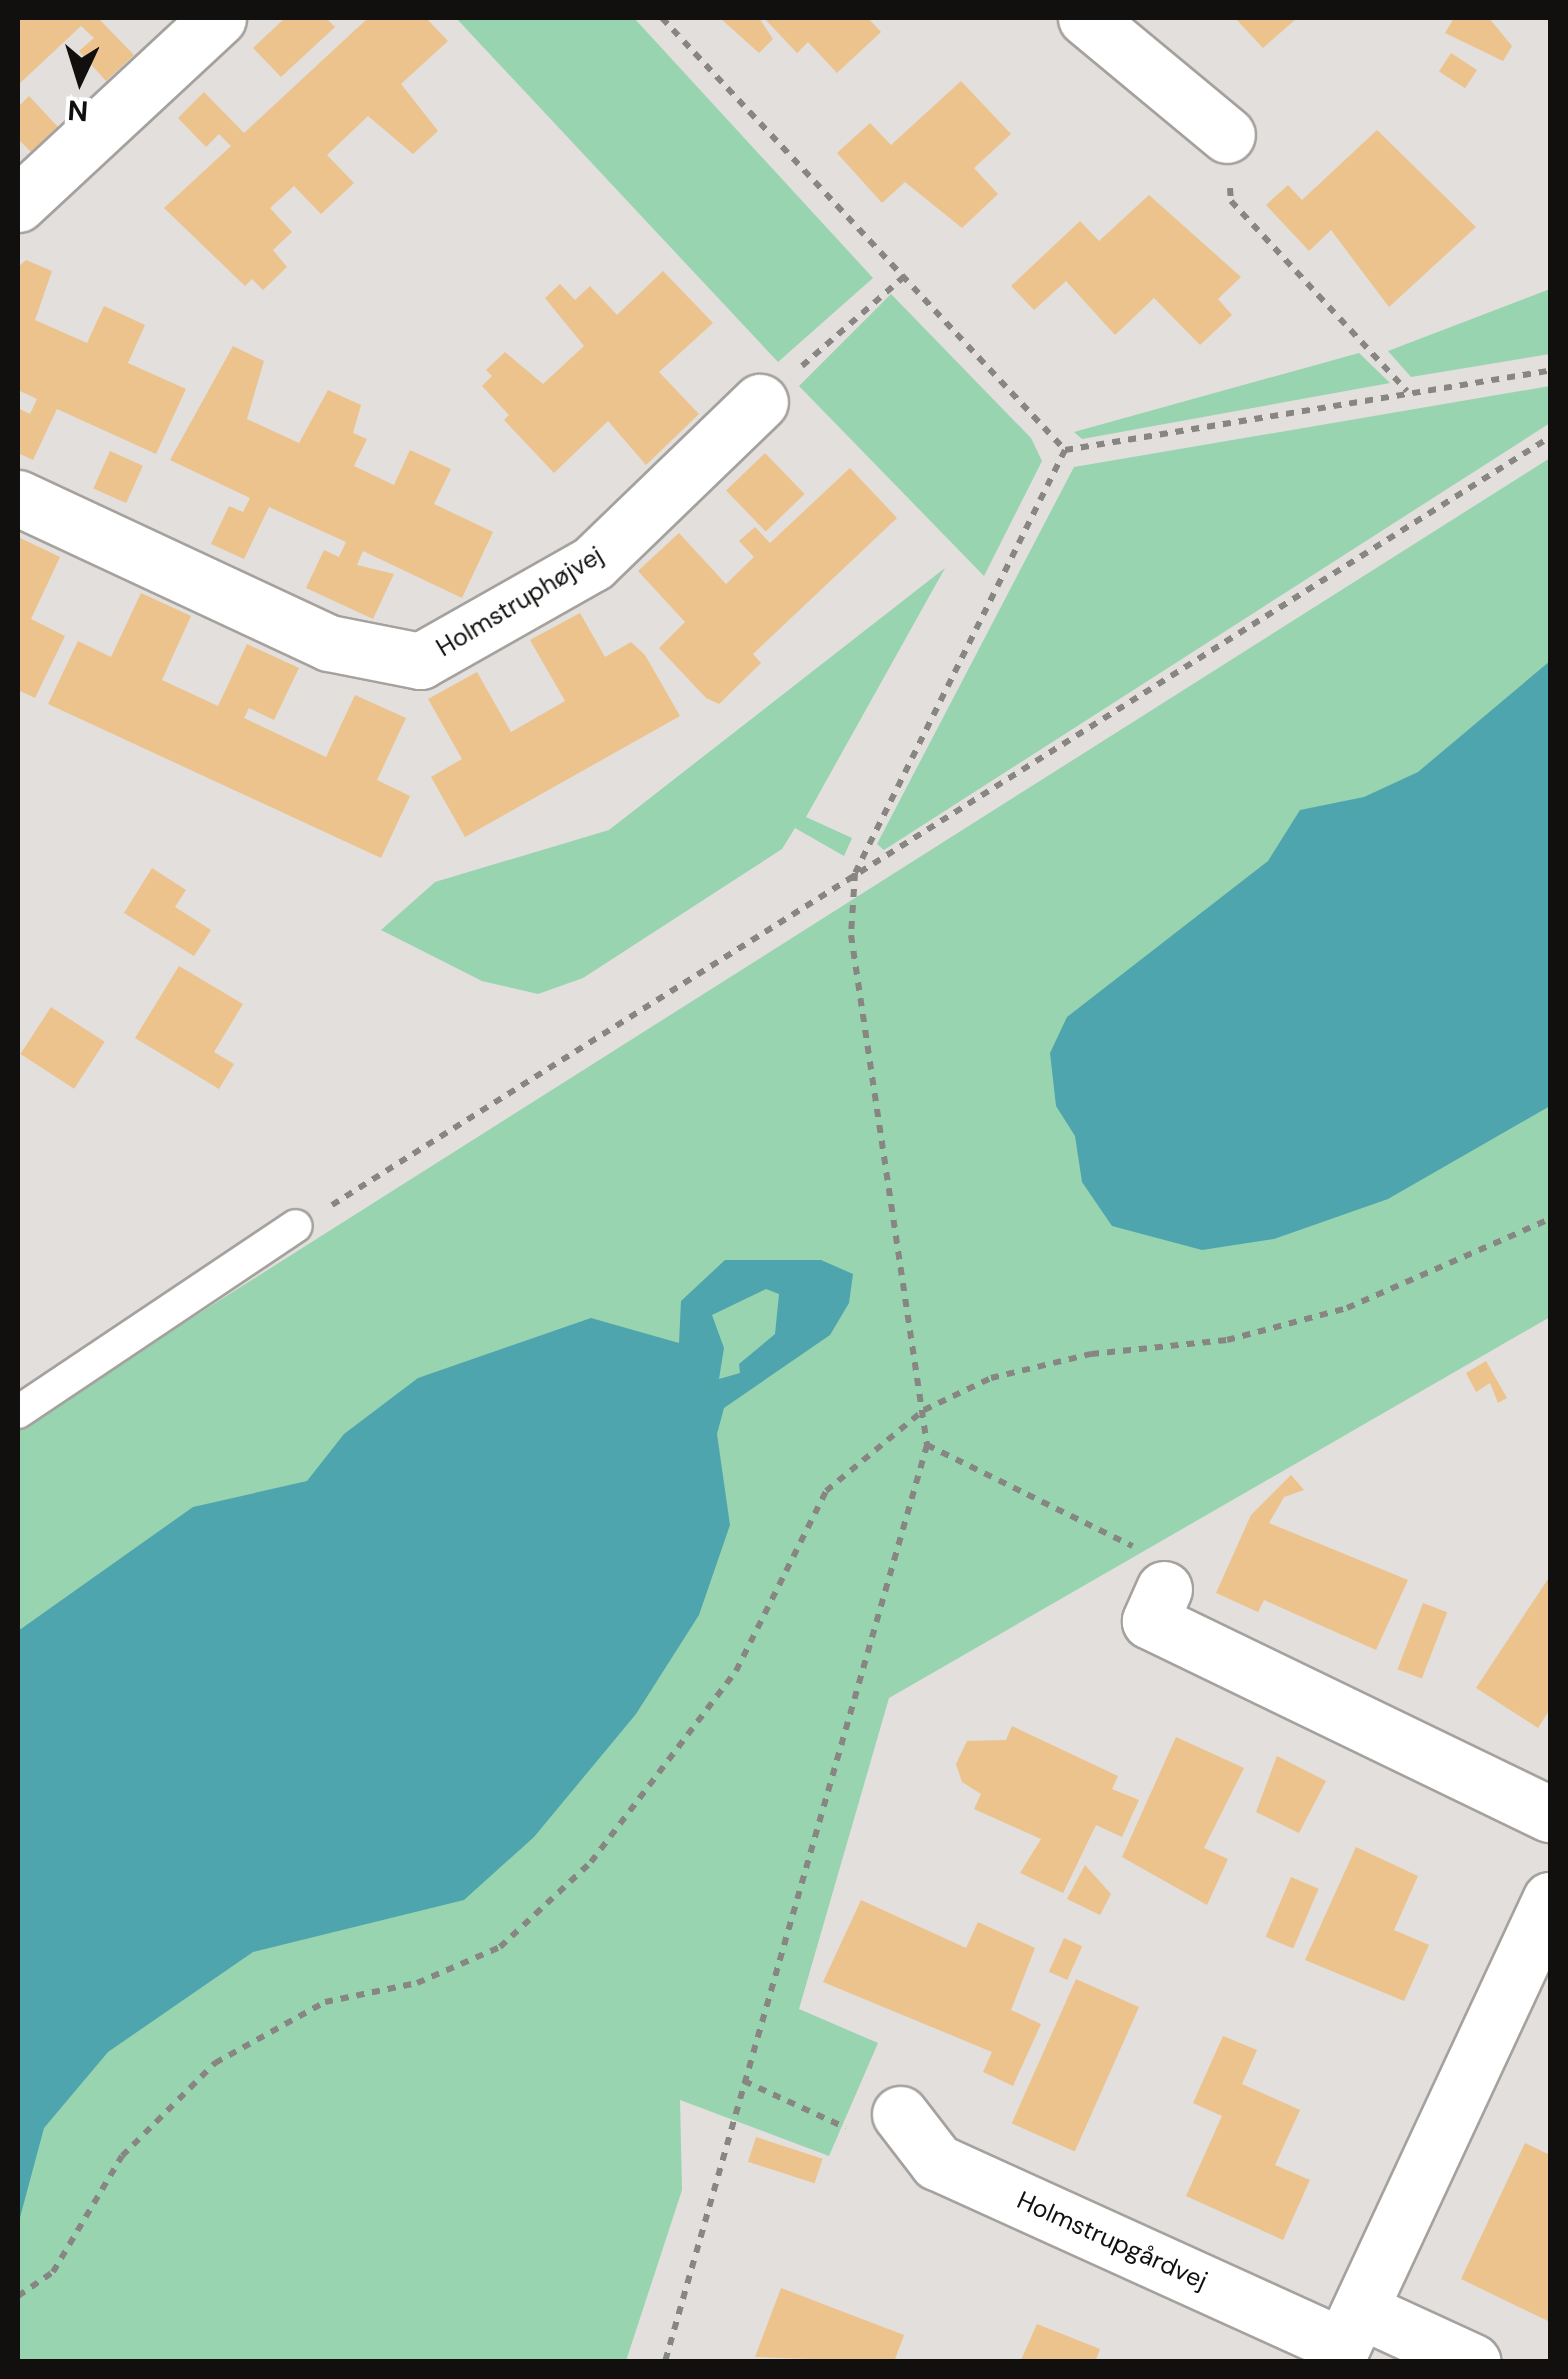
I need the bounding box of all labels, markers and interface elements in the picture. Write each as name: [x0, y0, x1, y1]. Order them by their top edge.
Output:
north arrow: [30, 30, 130, 130]
text: N: [66, 91, 89, 130]
street label: Holmstruphøjvej: [431, 540, 609, 664]
street label: Holmstrupgårdvej: [1012, 2186, 1212, 2296]

